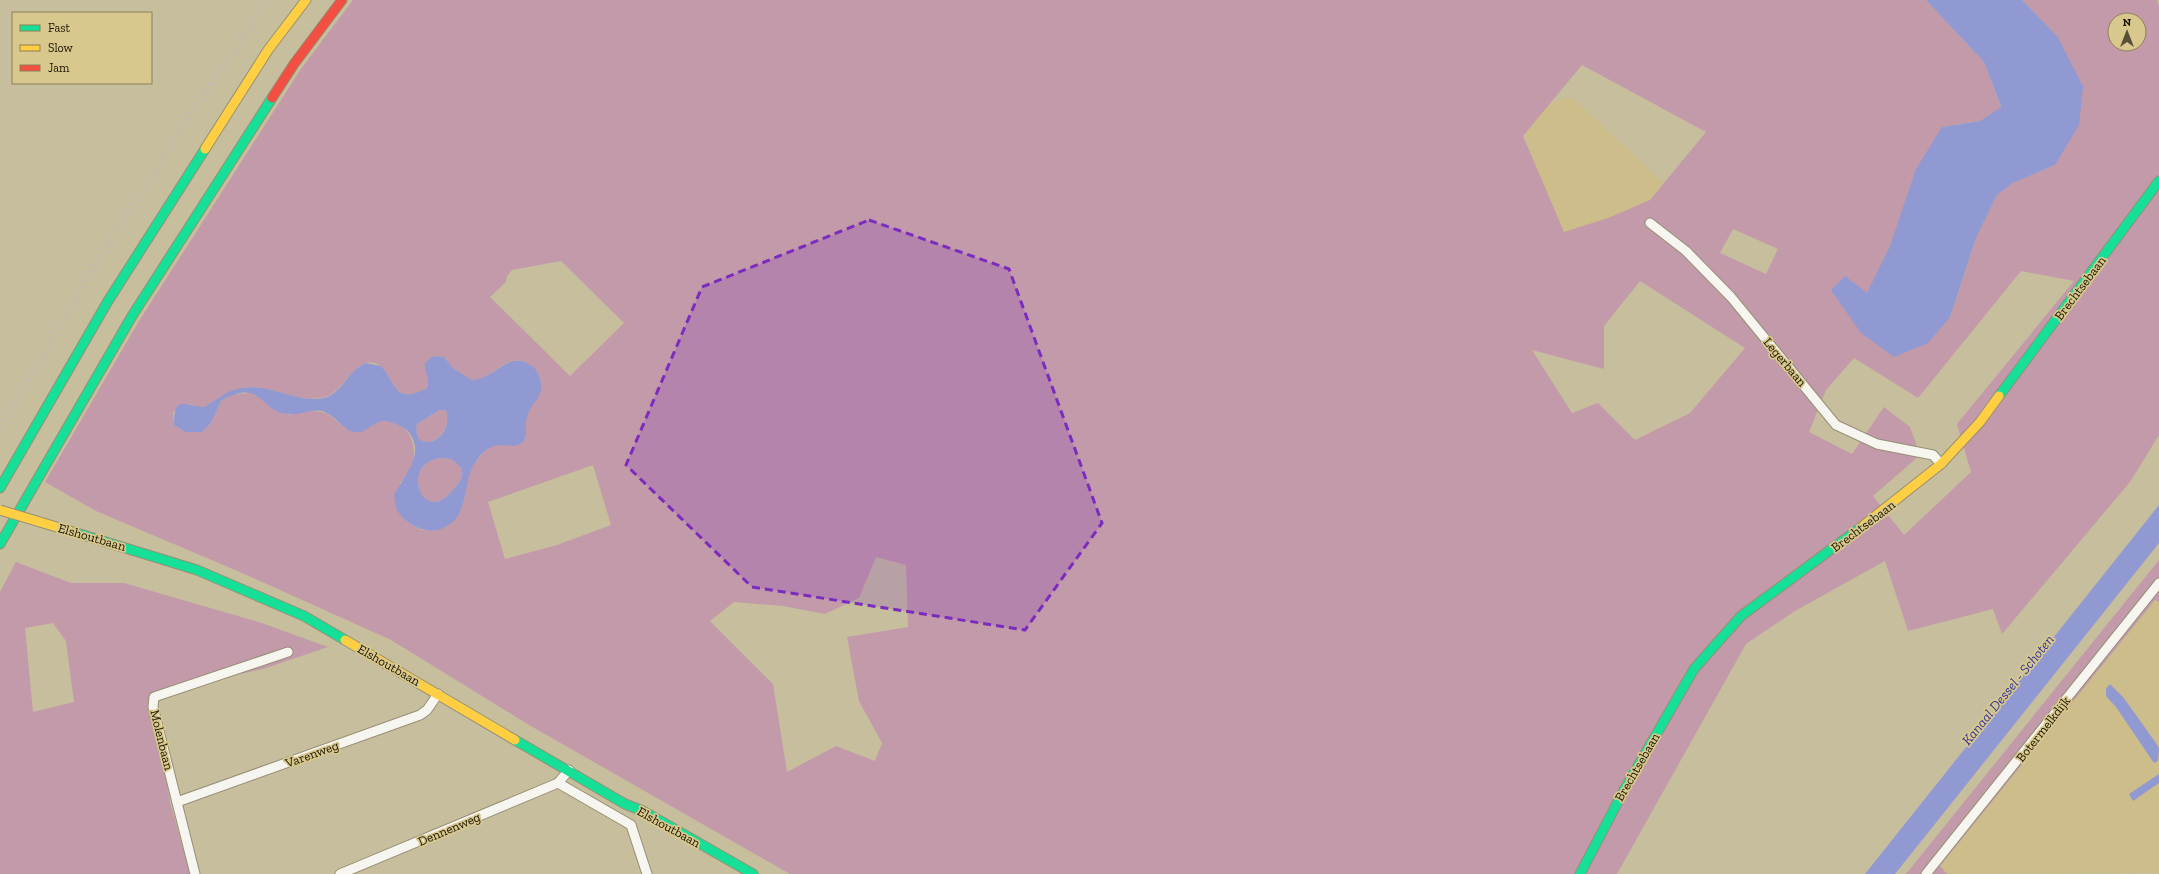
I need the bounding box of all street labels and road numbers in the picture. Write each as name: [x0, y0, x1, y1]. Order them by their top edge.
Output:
street label: Brechtsebaan: [2051, 253, 2109, 323]
street label: Legerbaan: [1760, 335, 1810, 390]
street label: Brechtsebaan: [1828, 497, 1898, 555]
street label: Elshoutbaan: [56, 520, 128, 554]
street label: Elshoutbaan: [355, 641, 423, 689]
street label: Botermelkdijk: [2013, 693, 2074, 765]
street label: Molenbaan: [147, 708, 177, 772]
street label: Brechtsebaan: [1611, 730, 1663, 804]
street label: Varenweg: [282, 737, 341, 771]
street label: Elshoutbaan: [635, 804, 704, 851]
street label: Dennenweg: [415, 809, 483, 849]

